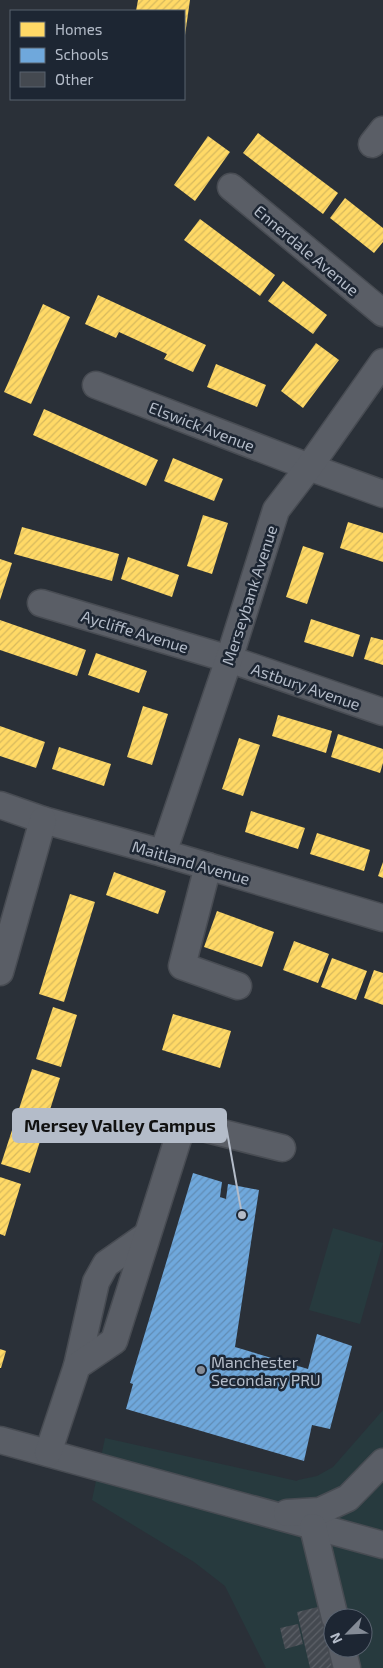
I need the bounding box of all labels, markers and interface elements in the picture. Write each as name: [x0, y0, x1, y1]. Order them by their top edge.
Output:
legend: [10, 10, 185, 100]
text: Homes: [55, 20, 102, 38]
text: Schools: [55, 45, 109, 63]
text: Other: [55, 70, 94, 88]
street label: Ennerdale Avenue: [251, 201, 363, 299]
street label: Elswick Avenue: [146, 397, 258, 455]
street label: Merseybank Avenue: [217, 523, 281, 667]
street label: Aycliffe Avenue: [79, 606, 191, 656]
street label: Astbury Avenue: [249, 659, 363, 713]
street label: Maitland Avenue: [130, 836, 252, 888]
callout: Mersey Valley Campus: [13, 1109, 226, 1142]
text: Mersey Valley Campus: [24, 1114, 216, 1136]
place label: Manchester Secondary PRU: [211, 1352, 321, 1389]
marker: Manchester Secondary PRU: [195, 1364, 207, 1376]
north arrow: [323, 1608, 373, 1658]
text: N: [326, 1630, 345, 1647]

